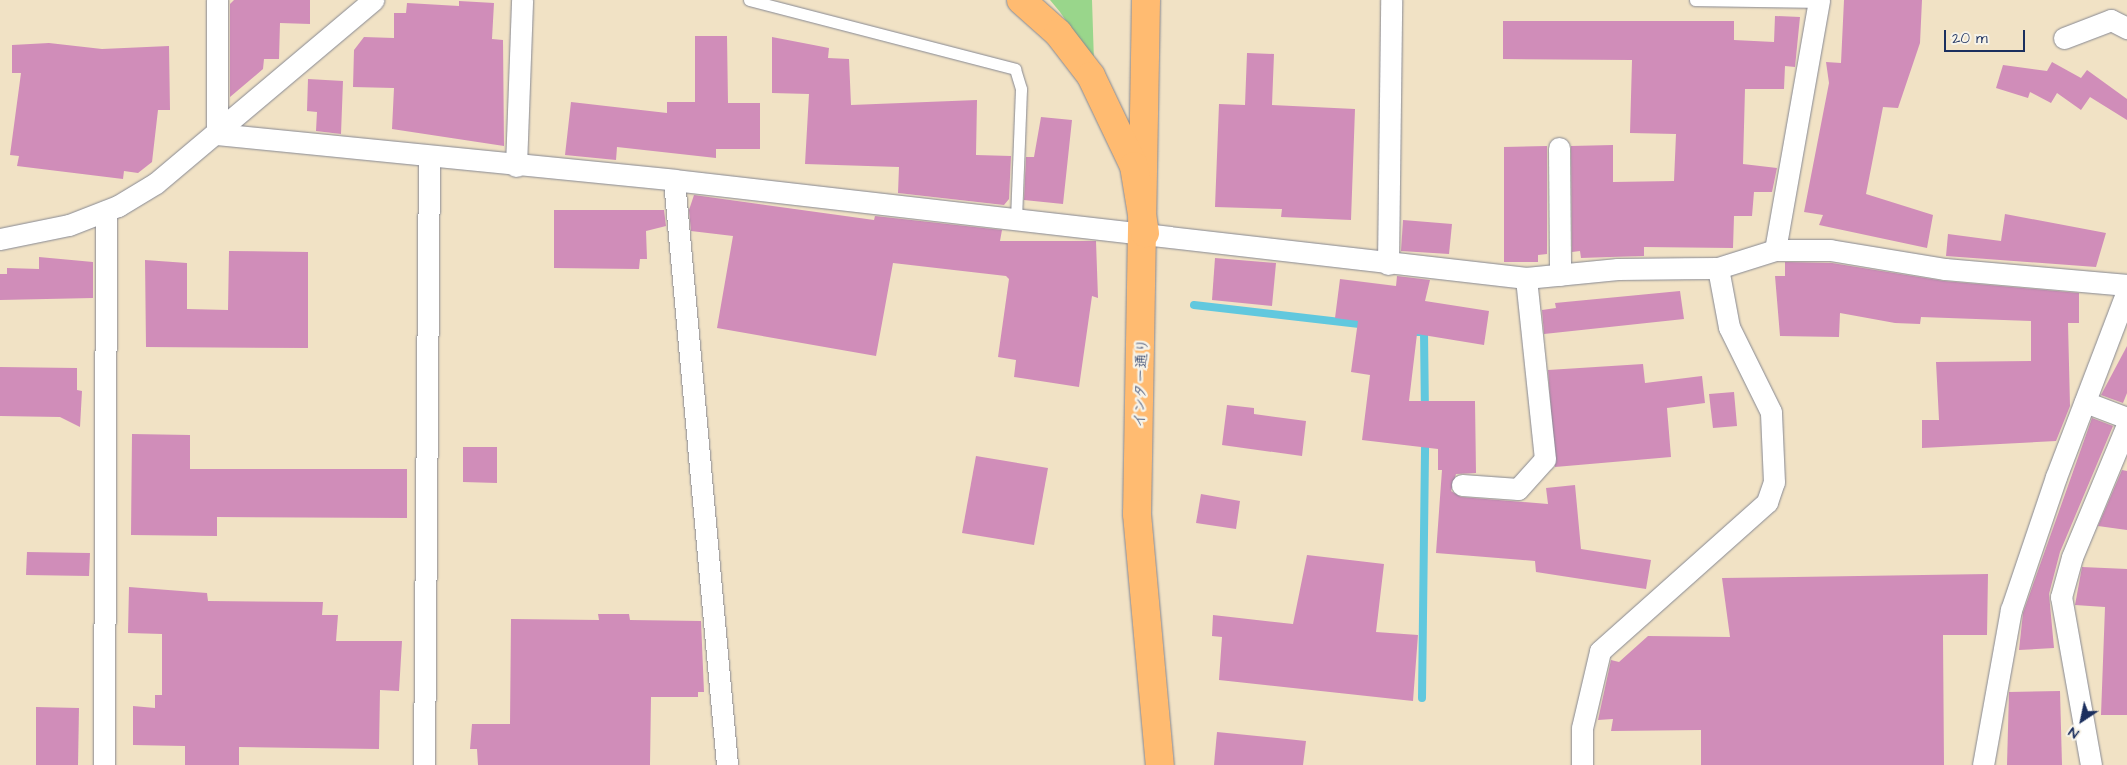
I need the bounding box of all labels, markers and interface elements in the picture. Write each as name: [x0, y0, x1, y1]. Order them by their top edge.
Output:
scale bar: [1947, 20, 2028, 52]
text: 20 m: [1952, 28, 1988, 49]
street label: インター通り: [1130, 338, 1152, 428]
north arrow: [2057, 695, 2107, 745]
text: N: [2064, 722, 2083, 743]

